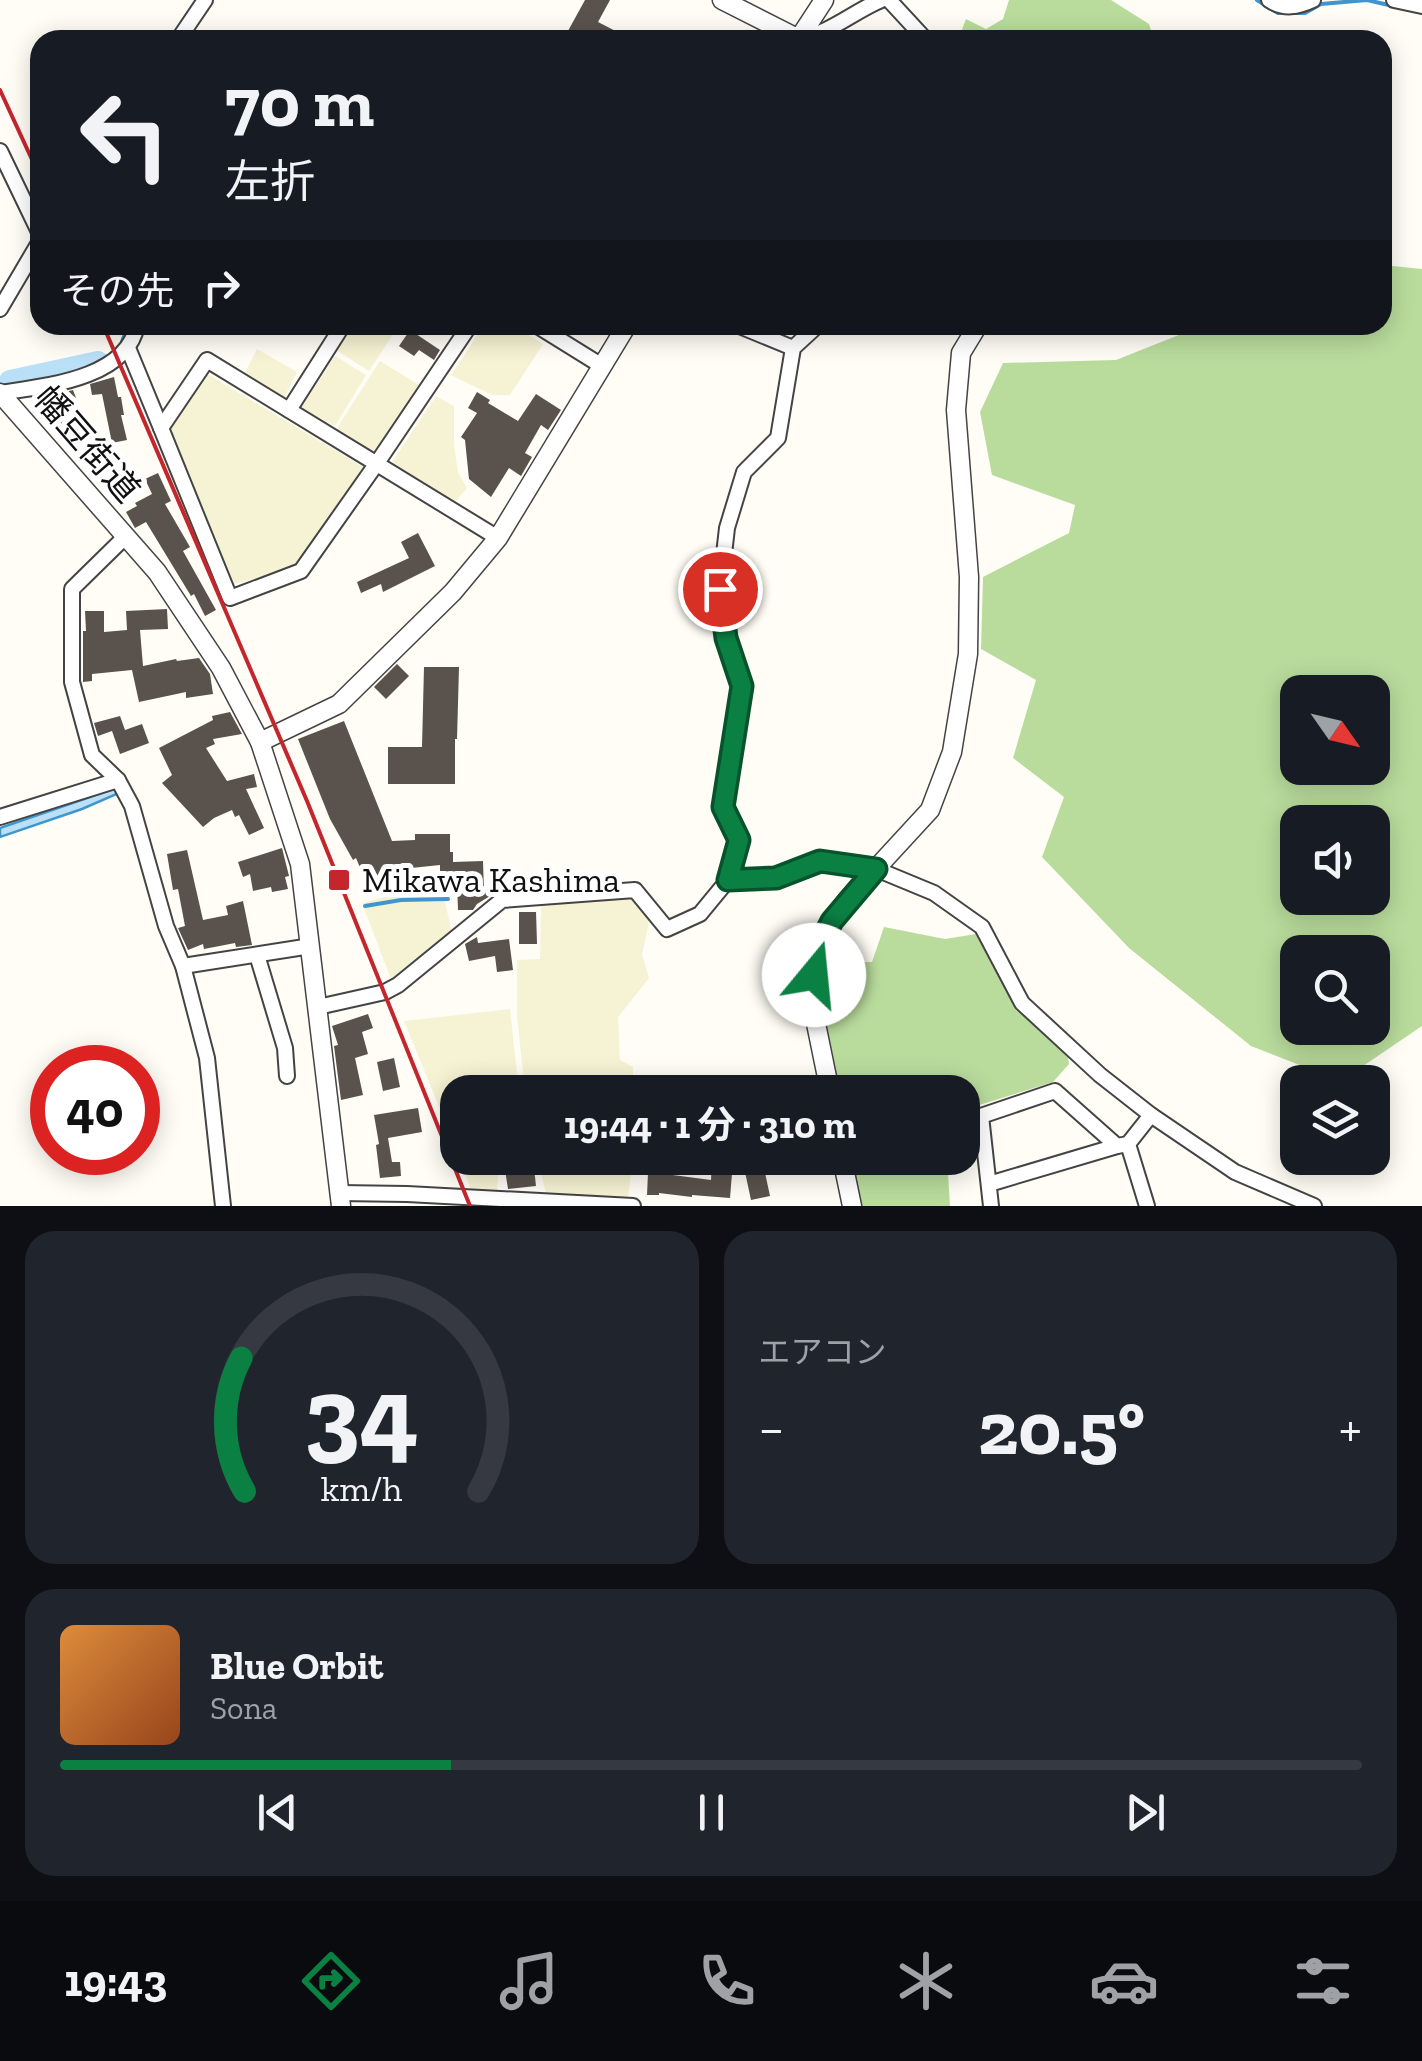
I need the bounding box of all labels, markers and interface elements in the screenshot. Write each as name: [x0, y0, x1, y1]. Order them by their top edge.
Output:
text: 70 m: [225, 60, 374, 144]
icon: left: [60, 70, 190, 200]
text: 左折: [225, 155, 315, 209]
icon: right: [194, 260, 249, 315]
text: その先: [60, 268, 174, 314]
street label: 幡豆街道: [25, 377, 149, 511]
pin: [678, 547, 763, 632]
icon: arrive: [693, 562, 748, 617]
north arrow: [1280, 675, 1390, 785]
map controls: [1280, 675, 1390, 1175]
button: sound: [1280, 805, 1390, 915]
place label: Mikawa Kashima: [362, 859, 620, 901]
marker: Mikawa Kashima: [326, 867, 352, 893]
position arrow: [762, 923, 866, 1027]
button: search: [1280, 935, 1390, 1045]
speed limit sign: 40: [30, 1045, 160, 1175]
button: layers: [1280, 1065, 1390, 1175]
text: 19:44 · 1 分 · 310 m: [564, 1102, 856, 1148]
text: エアコン: [759, 1333, 887, 1371]
text: 34: [304, 1351, 419, 1476]
text: 20.5°: [978, 1383, 1145, 1473]
text: −: [759, 1395, 784, 1461]
text: +: [1339, 1395, 1362, 1461]
text: km/h: [321, 1467, 403, 1510]
text: Blue Orbit: [210, 1643, 383, 1689]
text: Sona: [210, 1689, 277, 1727]
icon: previous: [250, 1785, 305, 1840]
icon: pause: [684, 1785, 739, 1840]
icon: next: [1118, 1785, 1173, 1840]
icon: directions: [296, 1946, 366, 2016]
icon: music: [494, 1946, 564, 2016]
icon: phone: [692, 1946, 762, 2016]
icon: climate: [891, 1946, 961, 2016]
icon: car: [1089, 1946, 1159, 2016]
icon: filters: [1288, 1946, 1358, 2016]
text: 19:43: [64, 1954, 167, 2008]

